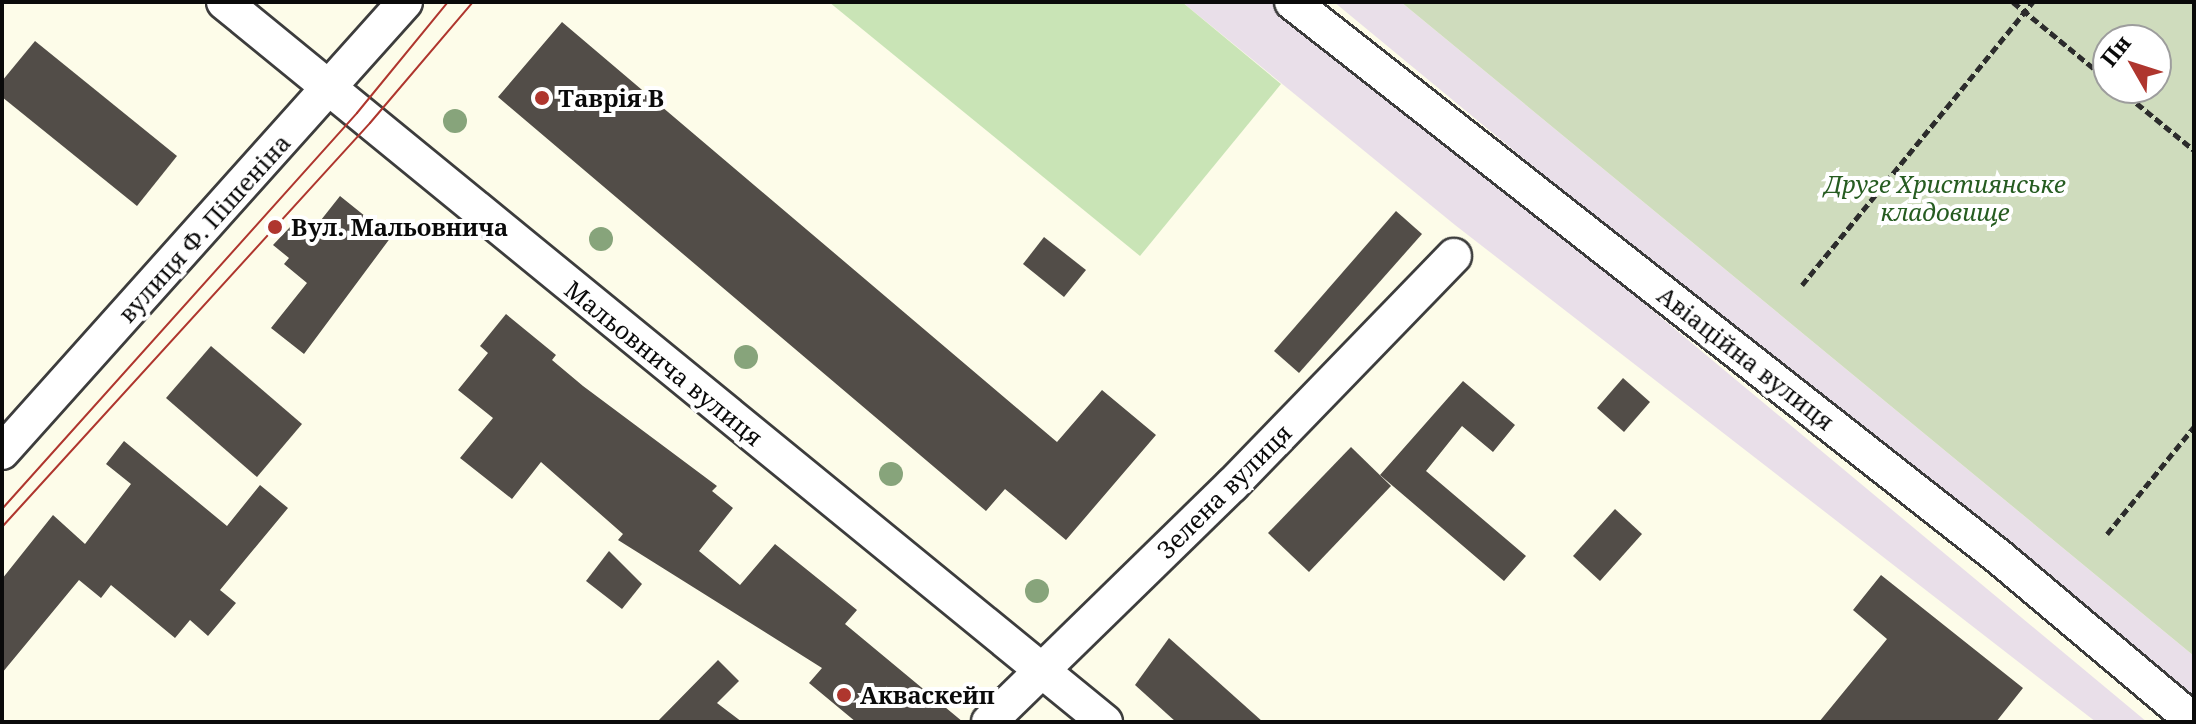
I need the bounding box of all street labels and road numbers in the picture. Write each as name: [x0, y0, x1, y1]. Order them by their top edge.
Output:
street label: вулиця Ф. Пішеніна: [112, 128, 296, 328]
street label: Мальовнича вулиця: [559, 274, 769, 452]
street label: Авіаційна вулиця: [1652, 280, 1840, 436]
street label: Зелена вулиця: [1151, 418, 1297, 564]

